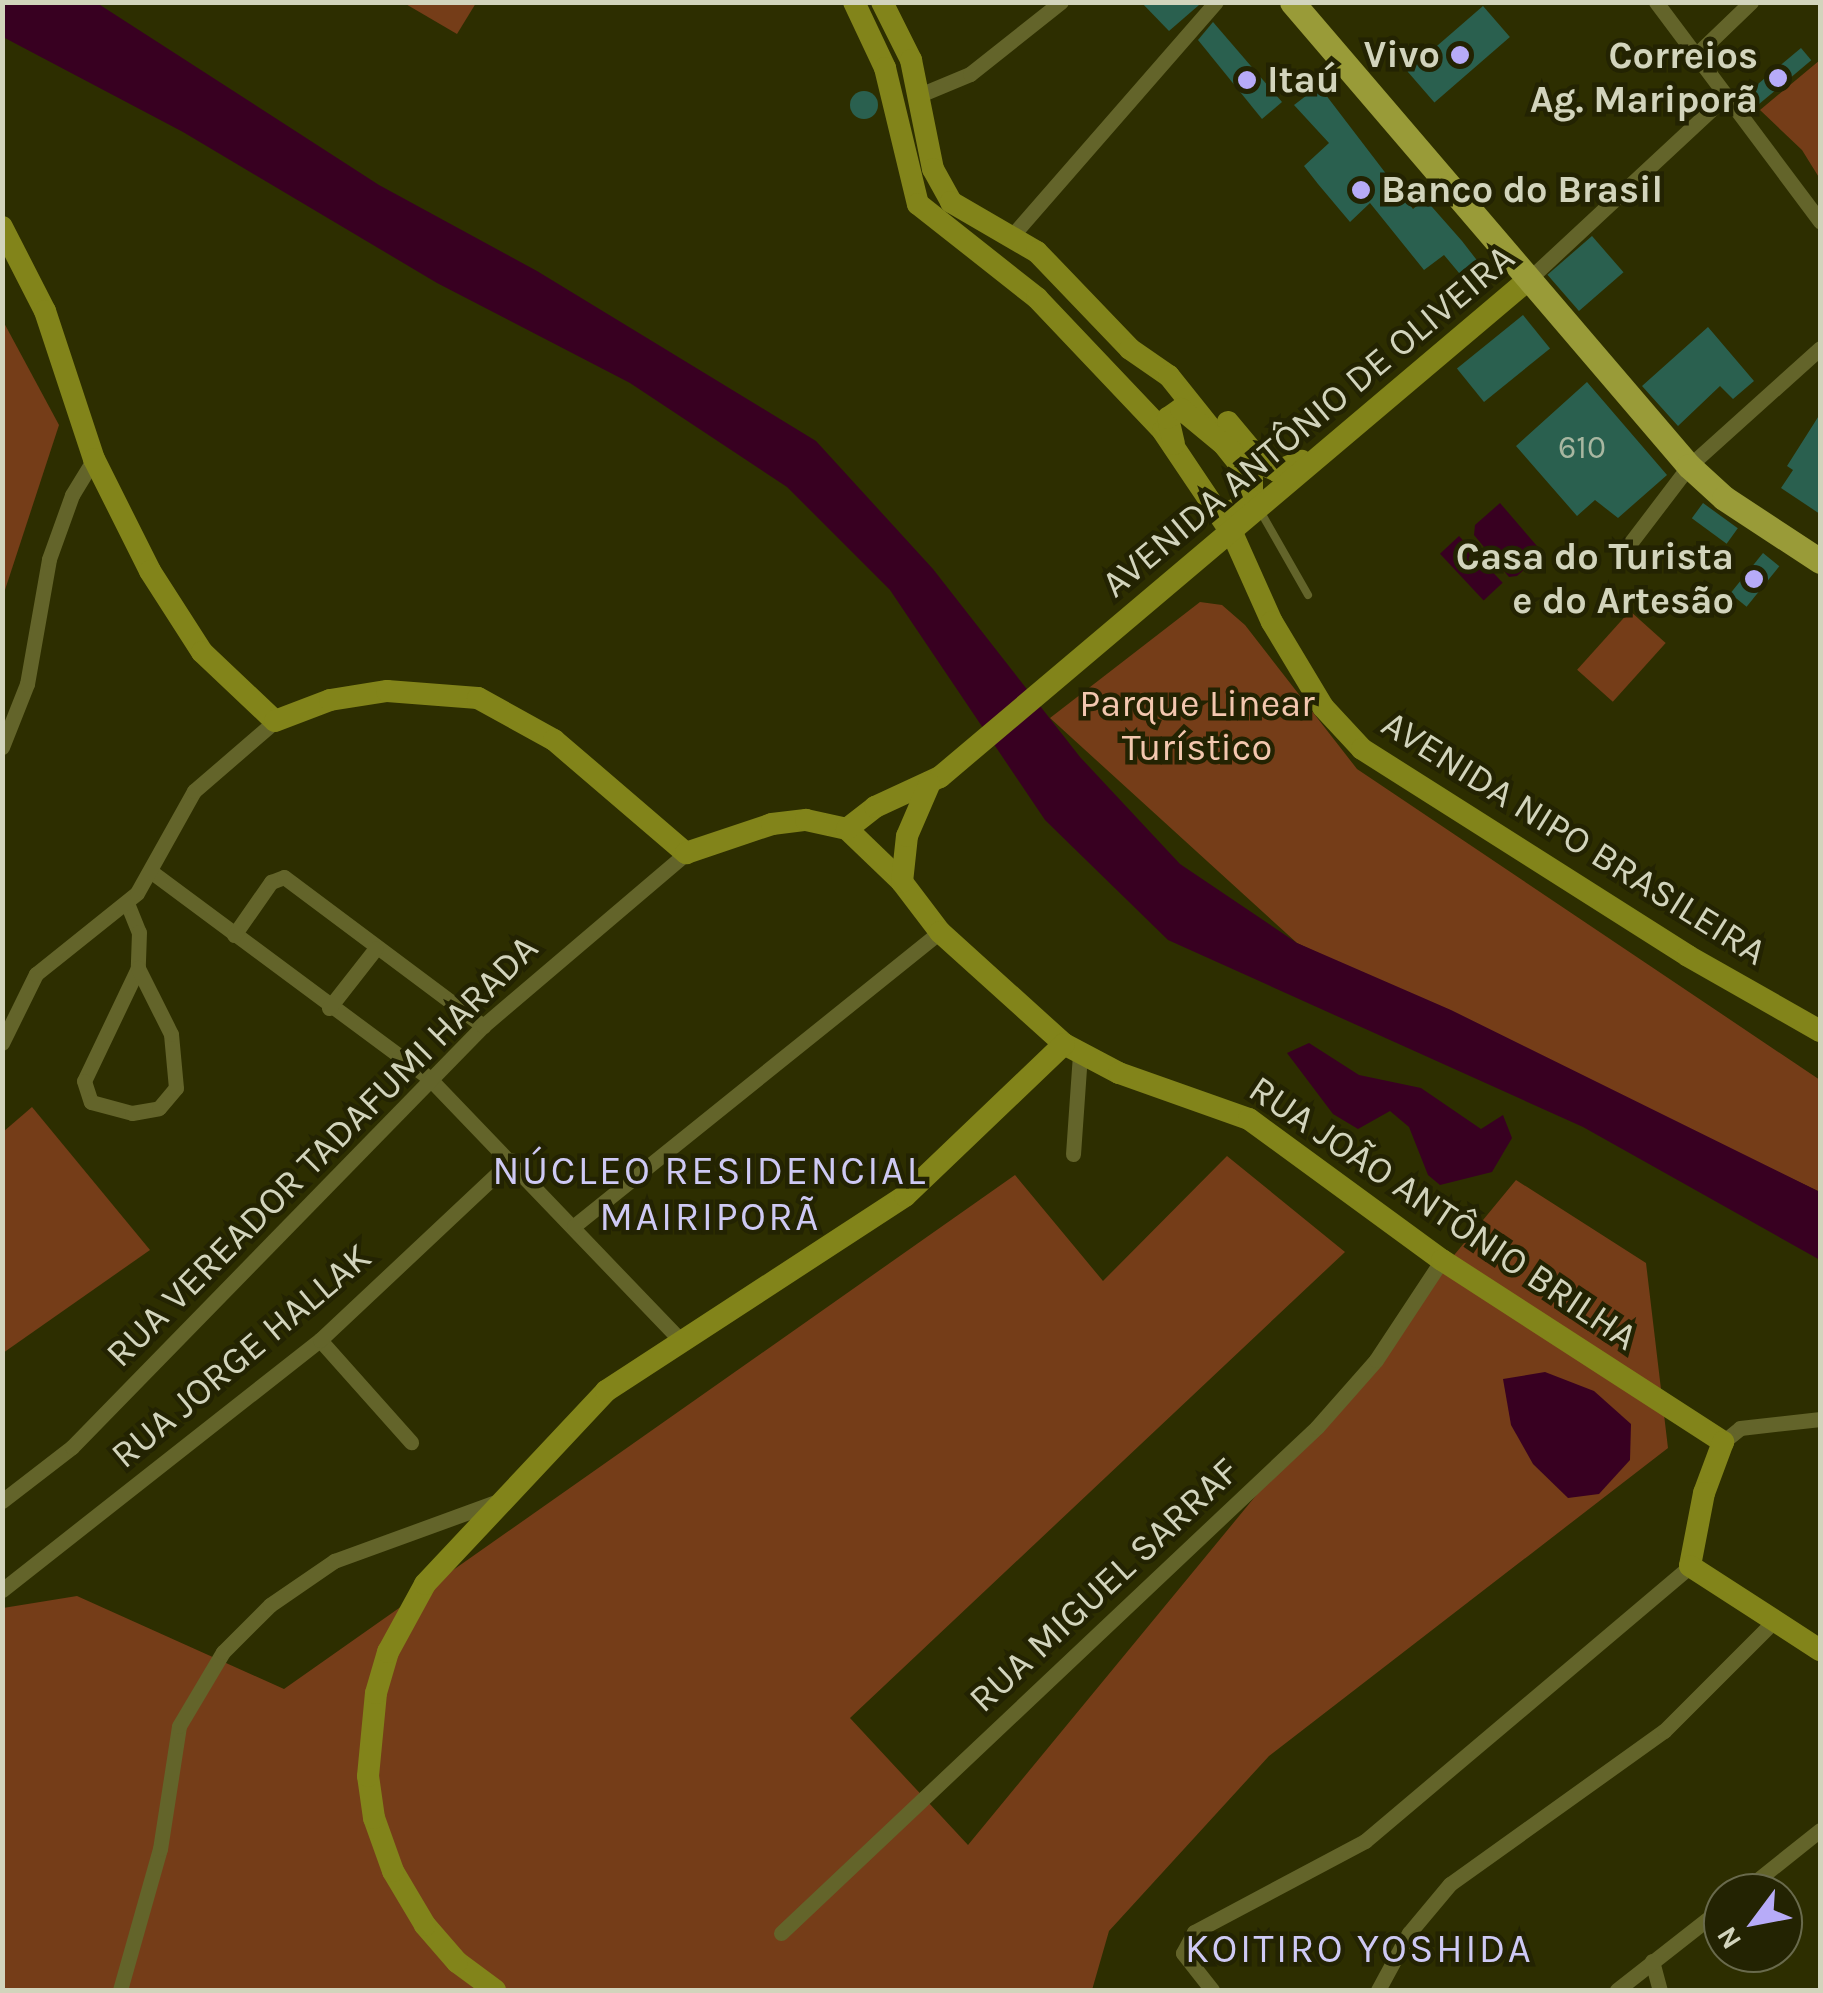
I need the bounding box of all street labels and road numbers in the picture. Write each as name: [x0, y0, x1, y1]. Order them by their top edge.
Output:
street label: AVENIDA ANTÔNIO DE OLIVEIRA: [1092, 235, 1524, 607]
street label: AVENIDA NIPO BRASILEIRA: [1373, 701, 1775, 975]
street label: RUA VEREADOR TADAFUMI HARADA: [97, 926, 547, 1376]
street label: RUA JOÃO ANTÔNIO BRILHA: [1240, 1066, 1646, 1360]
street label: RUA JORGE HALLAK: [102, 1234, 380, 1478]
street label: RUA MIGUEL SARRAF: [960, 1448, 1248, 1722]

